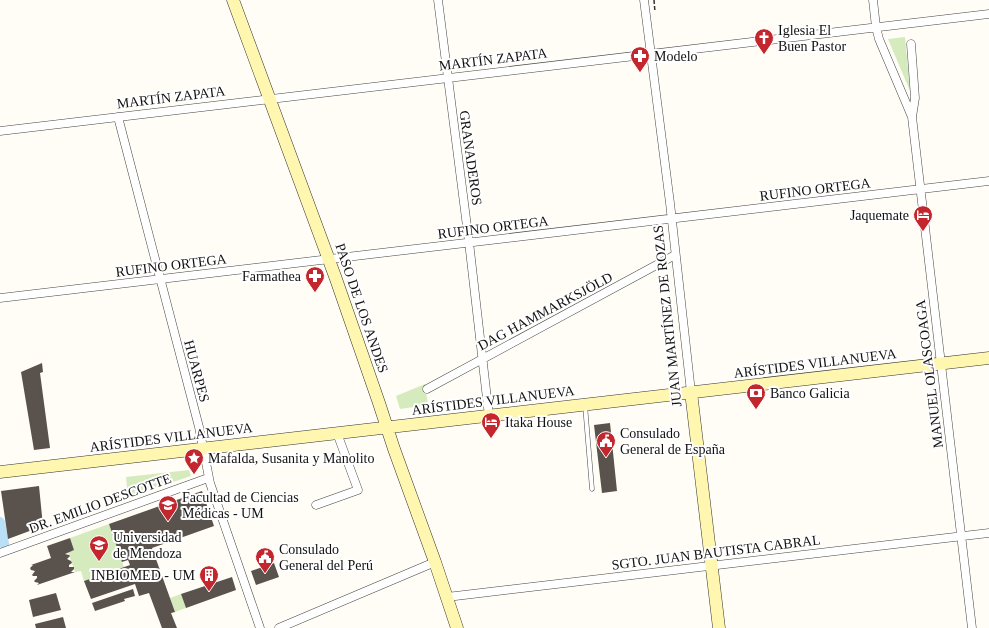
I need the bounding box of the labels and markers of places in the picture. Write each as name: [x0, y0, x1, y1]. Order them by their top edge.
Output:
place label: Iglesia El Buen Pastor: [778, 23, 846, 54]
church icon: Iglesia El Buen Pastor: [753, 27, 775, 55]
pharmacy icon: Modelo: [629, 45, 651, 73]
place label: Modelo: [654, 49, 698, 64]
hotel icon: Jaquemate: [912, 204, 934, 232]
place label: Jaquemate: [850, 208, 909, 223]
pharmacy icon: Farmathea: [304, 265, 326, 293]
place label: Farmathea: [242, 269, 302, 284]
bank icon: Banco Galicia: [745, 382, 767, 410]
place label: Banco Galicia: [770, 386, 850, 401]
hotel icon: Itaka House: [480, 411, 502, 439]
place label: Itaka House: [505, 415, 572, 430]
place label: Consulado General de España: [620, 426, 726, 457]
public building icon: Consulado General de España: [595, 430, 617, 458]
place icon: Mafalda, Susanita y Manolito: [183, 447, 205, 475]
place label: Mafalda, Susanita y Manolito: [208, 451, 374, 466]
place label: Facultad de Ciencias Médicas - UM: [182, 490, 299, 521]
school or university icon: Facultad de Ciencias Médicas - UM: [157, 494, 179, 522]
place label: Universidad de Mendoza: [113, 530, 183, 561]
school or university icon: Universidad de Mendoza: [88, 534, 110, 562]
place label: Consulado General del Perú: [279, 542, 373, 573]
public building icon: Consulado General del Perú: [254, 546, 276, 574]
building icon: INBIOMED - UM: [198, 564, 220, 592]
place label: INBIOMED - UM: [91, 568, 196, 583]

